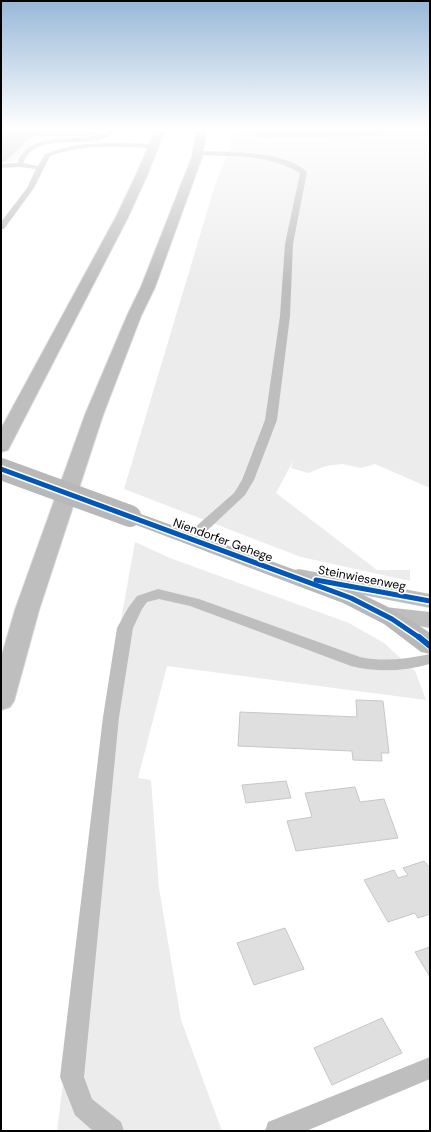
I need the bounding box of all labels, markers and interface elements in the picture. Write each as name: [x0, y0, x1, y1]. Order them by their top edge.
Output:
street label: Niendorfer Gehege: [171, 515, 275, 566]
street label: Steinwiesenweg: [317, 562, 408, 594]

